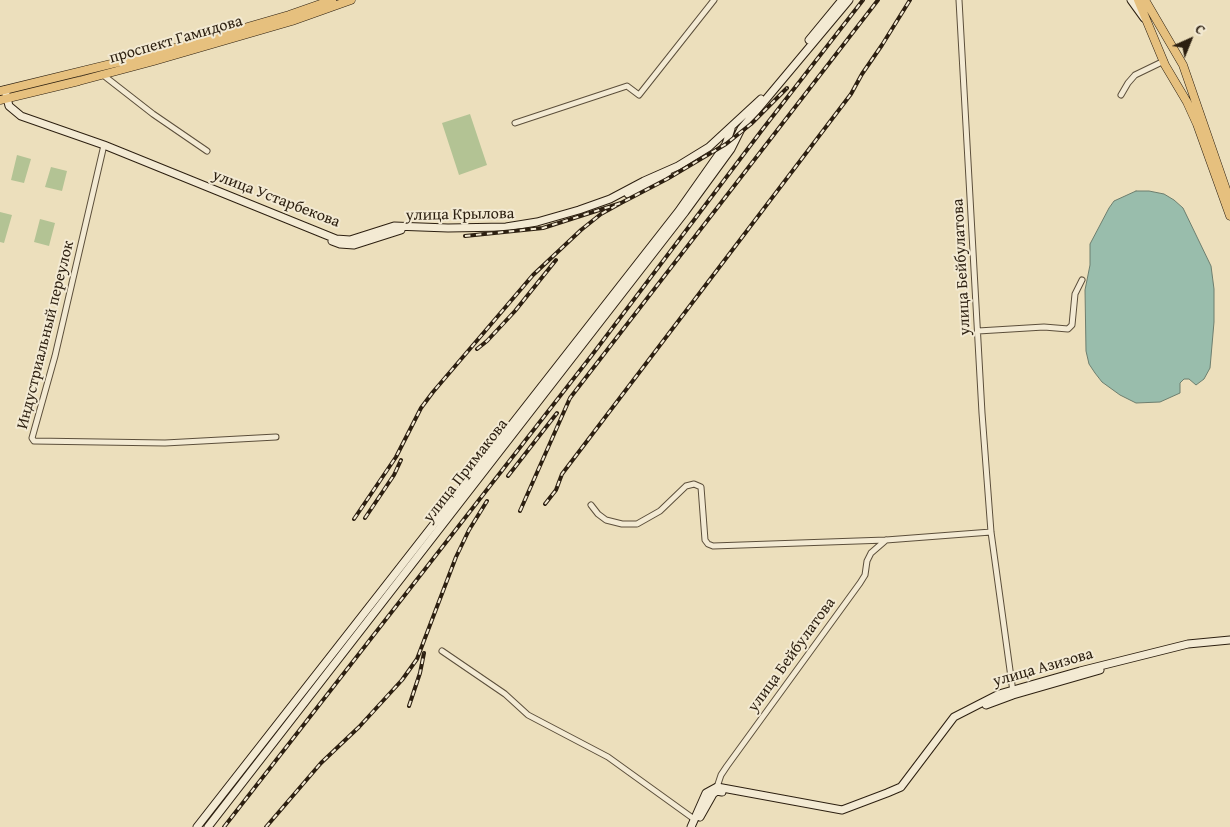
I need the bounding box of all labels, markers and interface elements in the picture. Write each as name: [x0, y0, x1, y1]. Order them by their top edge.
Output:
street label: проспект Гамидова: [107, 12, 245, 68]
north arrow: [1165, 15, 1215, 65]
text: С: [1191, 19, 1210, 39]
street label: улица Устарбекова: [209, 166, 343, 232]
street label: улица Бейбулатова: [949, 198, 975, 336]
street label: улица Крылова: [405, 204, 515, 226]
street label: Индустриальный переулок: [13, 239, 79, 431]
street label: улица Примакова: [420, 415, 512, 527]
street label: улица Бейбулатова: [744, 594, 840, 716]
street label: улица Азизова: [991, 645, 1095, 691]

